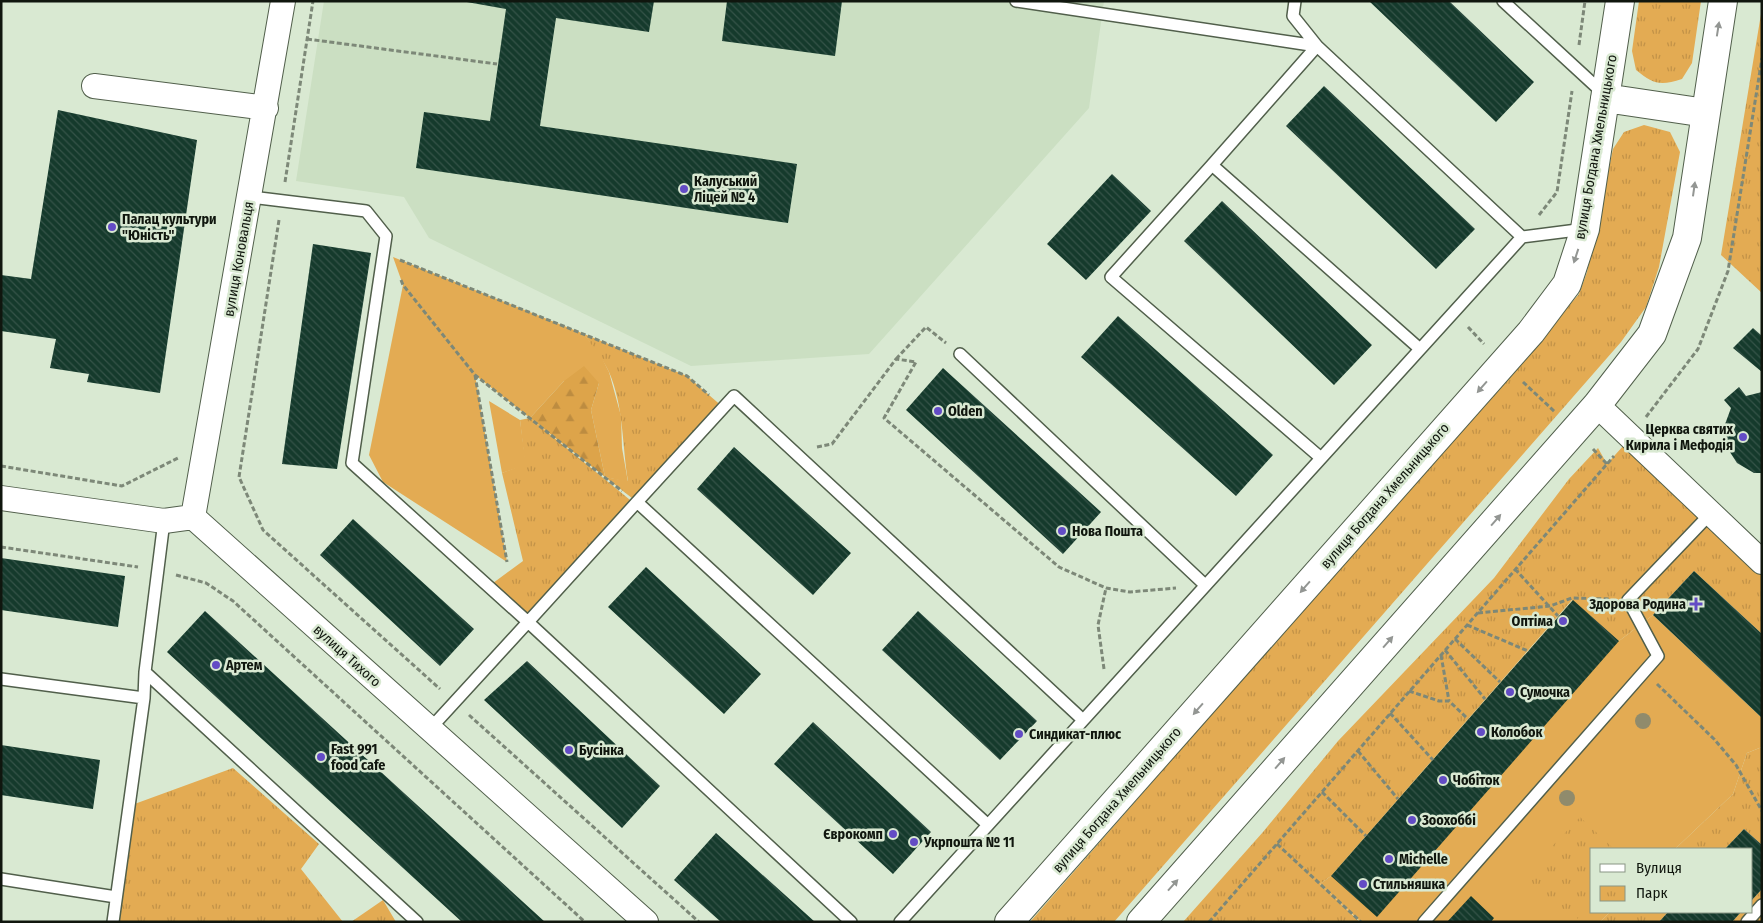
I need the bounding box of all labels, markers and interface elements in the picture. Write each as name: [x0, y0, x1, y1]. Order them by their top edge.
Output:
one-way arrow: [1715, 20, 1723, 36]
street label: вулиця Богдана Хмельницького: [1571, 53, 1621, 241]
place label: Калуський Ліцей № 4: [694, 173, 757, 206]
one-way arrow: [1691, 181, 1699, 197]
marker: Калуський Ліцей № 4: [678, 183, 690, 195]
street label: вулиця Коновальця: [221, 200, 257, 318]
place label: Палац культури "Юність": [122, 211, 217, 244]
marker: Палац культури "Юність": [106, 221, 118, 233]
one-way arrow: [1572, 249, 1580, 264]
one-way arrow: [1477, 380, 1488, 393]
place label: Olden: [948, 403, 983, 420]
marker: Olden: [932, 405, 944, 417]
street label: вулиця Богдана Хмельницького: [1317, 420, 1453, 572]
place label: Церква святих Кирила і Мефодія: [1626, 421, 1733, 454]
marker: Церква святих Кирила і Мефодія: [1737, 431, 1749, 443]
one-way arrow: [1490, 513, 1501, 526]
place label: Нова Пошта: [1072, 523, 1143, 540]
marker: Нова Пошта: [1056, 525, 1068, 537]
one-way arrow: [1299, 581, 1311, 593]
place label: Здорова Родина: [1588, 596, 1686, 613]
marker: Здорова Родина: [1690, 598, 1702, 610]
place label: Оптіма: [1512, 613, 1553, 630]
marker: Оптіма: [1557, 615, 1569, 627]
street label: вулиця Тихого: [310, 621, 384, 691]
one-way arrow: [1382, 636, 1394, 648]
place label: Артем: [225, 657, 263, 674]
marker: Артем: [210, 659, 222, 671]
place label: Сумочка: [1520, 684, 1570, 701]
marker: Сумочка: [1504, 686, 1516, 698]
one-way arrow: [1192, 702, 1203, 715]
street label: вулиця Богдана Хмельницького: [1049, 724, 1185, 876]
place label: Колобок: [1491, 724, 1544, 741]
place label: Синдикат-плюс: [1029, 726, 1122, 743]
marker: Колобок: [1475, 726, 1487, 738]
marker: Синдикат-плюс: [1013, 728, 1025, 740]
place label: Fast 991 food cafe: [331, 741, 385, 774]
place label: Бусінка: [579, 742, 624, 759]
marker: Бусінка: [563, 744, 575, 756]
marker: Fast 991 food cafe: [315, 751, 327, 763]
one-way arrow: [1275, 757, 1286, 770]
place label: Чобіток: [1453, 772, 1500, 789]
marker: Чобіток: [1437, 774, 1449, 786]
place label: Зоохоббі: [1421, 812, 1476, 829]
marker: Зоохоббі: [1406, 814, 1418, 826]
place label: Єврокомп: [823, 826, 883, 843]
marker: Єврокомп: [887, 828, 899, 840]
place label: Укрпошта № 11: [923, 834, 1015, 851]
marker: Укрпошта № 11: [908, 836, 920, 848]
legend: [1590, 848, 1753, 913]
place label: Michelle: [1399, 851, 1448, 868]
marker: Michelle: [1383, 853, 1395, 865]
text: Вулиця: [1636, 859, 1682, 877]
place label: Стильняшка: [1373, 876, 1445, 893]
marker: Стильняшка: [1357, 878, 1369, 890]
one-way arrow: [1167, 880, 1179, 892]
text: Парк: [1636, 884, 1667, 902]

